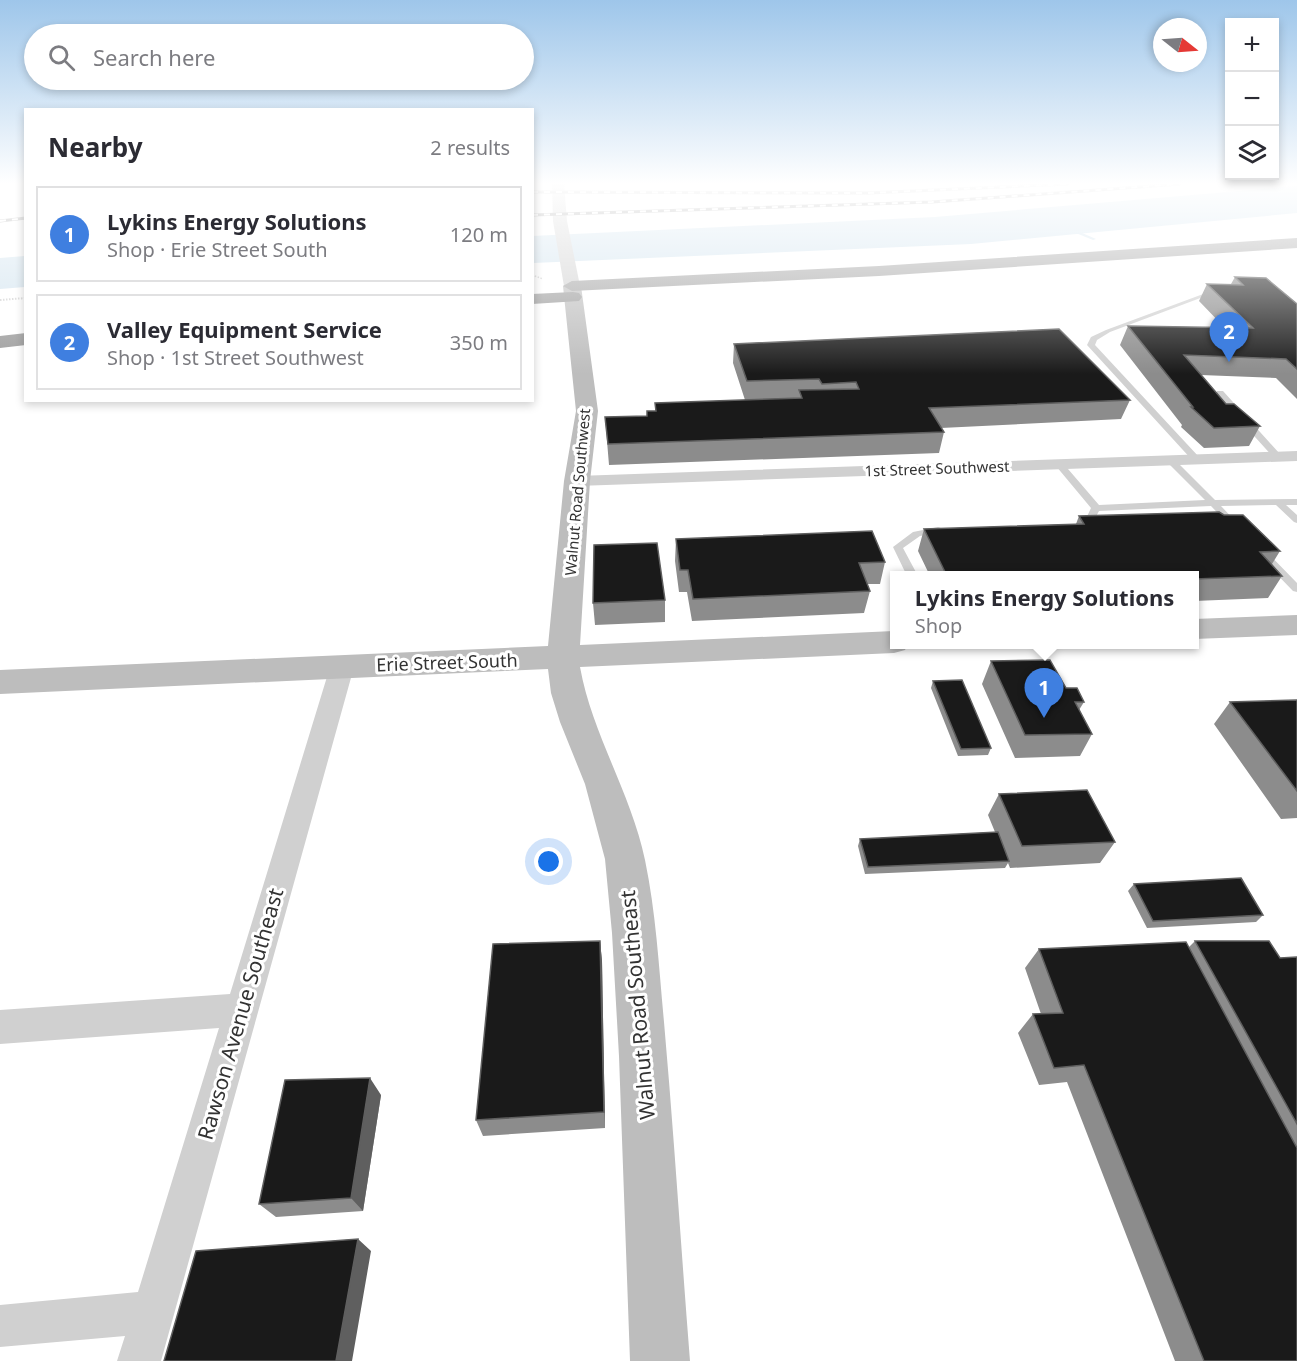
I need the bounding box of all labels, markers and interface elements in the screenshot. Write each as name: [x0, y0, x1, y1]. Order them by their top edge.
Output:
north arrow: [1153, 18, 1207, 72]
map controls: [1225, 18, 1279, 180]
button: +: [1225, 18, 1279, 72]
search box: [24, 24, 534, 90]
icon: search: [45, 41, 78, 74]
text: Search here: [93, 42, 215, 72]
button: −: [1225, 72, 1279, 126]
button: layers: [1225, 126, 1279, 180]
text: Nearby: [48, 129, 143, 165]
text: 2 results: [430, 134, 510, 161]
text: Lykins Energy Solutions: [107, 206, 367, 236]
text: 1: [64, 221, 75, 248]
text: 120 m: [450, 221, 508, 248]
text: Shop · Erie Street South: [107, 236, 328, 263]
pin: 2: [1210, 312, 1248, 362]
text: Valley Equipment Service: [107, 314, 382, 344]
text: 2: [64, 329, 75, 356]
text: 350 m: [450, 329, 508, 356]
text: Shop · 1st Street Southwest: [107, 344, 364, 371]
street label: Walnut Road Southwest: [560, 407, 594, 576]
street label: 1st Street Southwest: [864, 455, 1010, 481]
popup: [890, 571, 1199, 649]
text: Lykins Energy Solutions: [915, 582, 1174, 612]
text: Shop: [915, 612, 962, 639]
street label: Erie Street South: [376, 648, 518, 676]
pin: 1: [1024, 668, 1064, 718]
your location: [534, 847, 563, 876]
street label: Rawson Avenue Southeast: [191, 884, 290, 1143]
street label: Walnut Road Southeast: [613, 889, 661, 1121]

